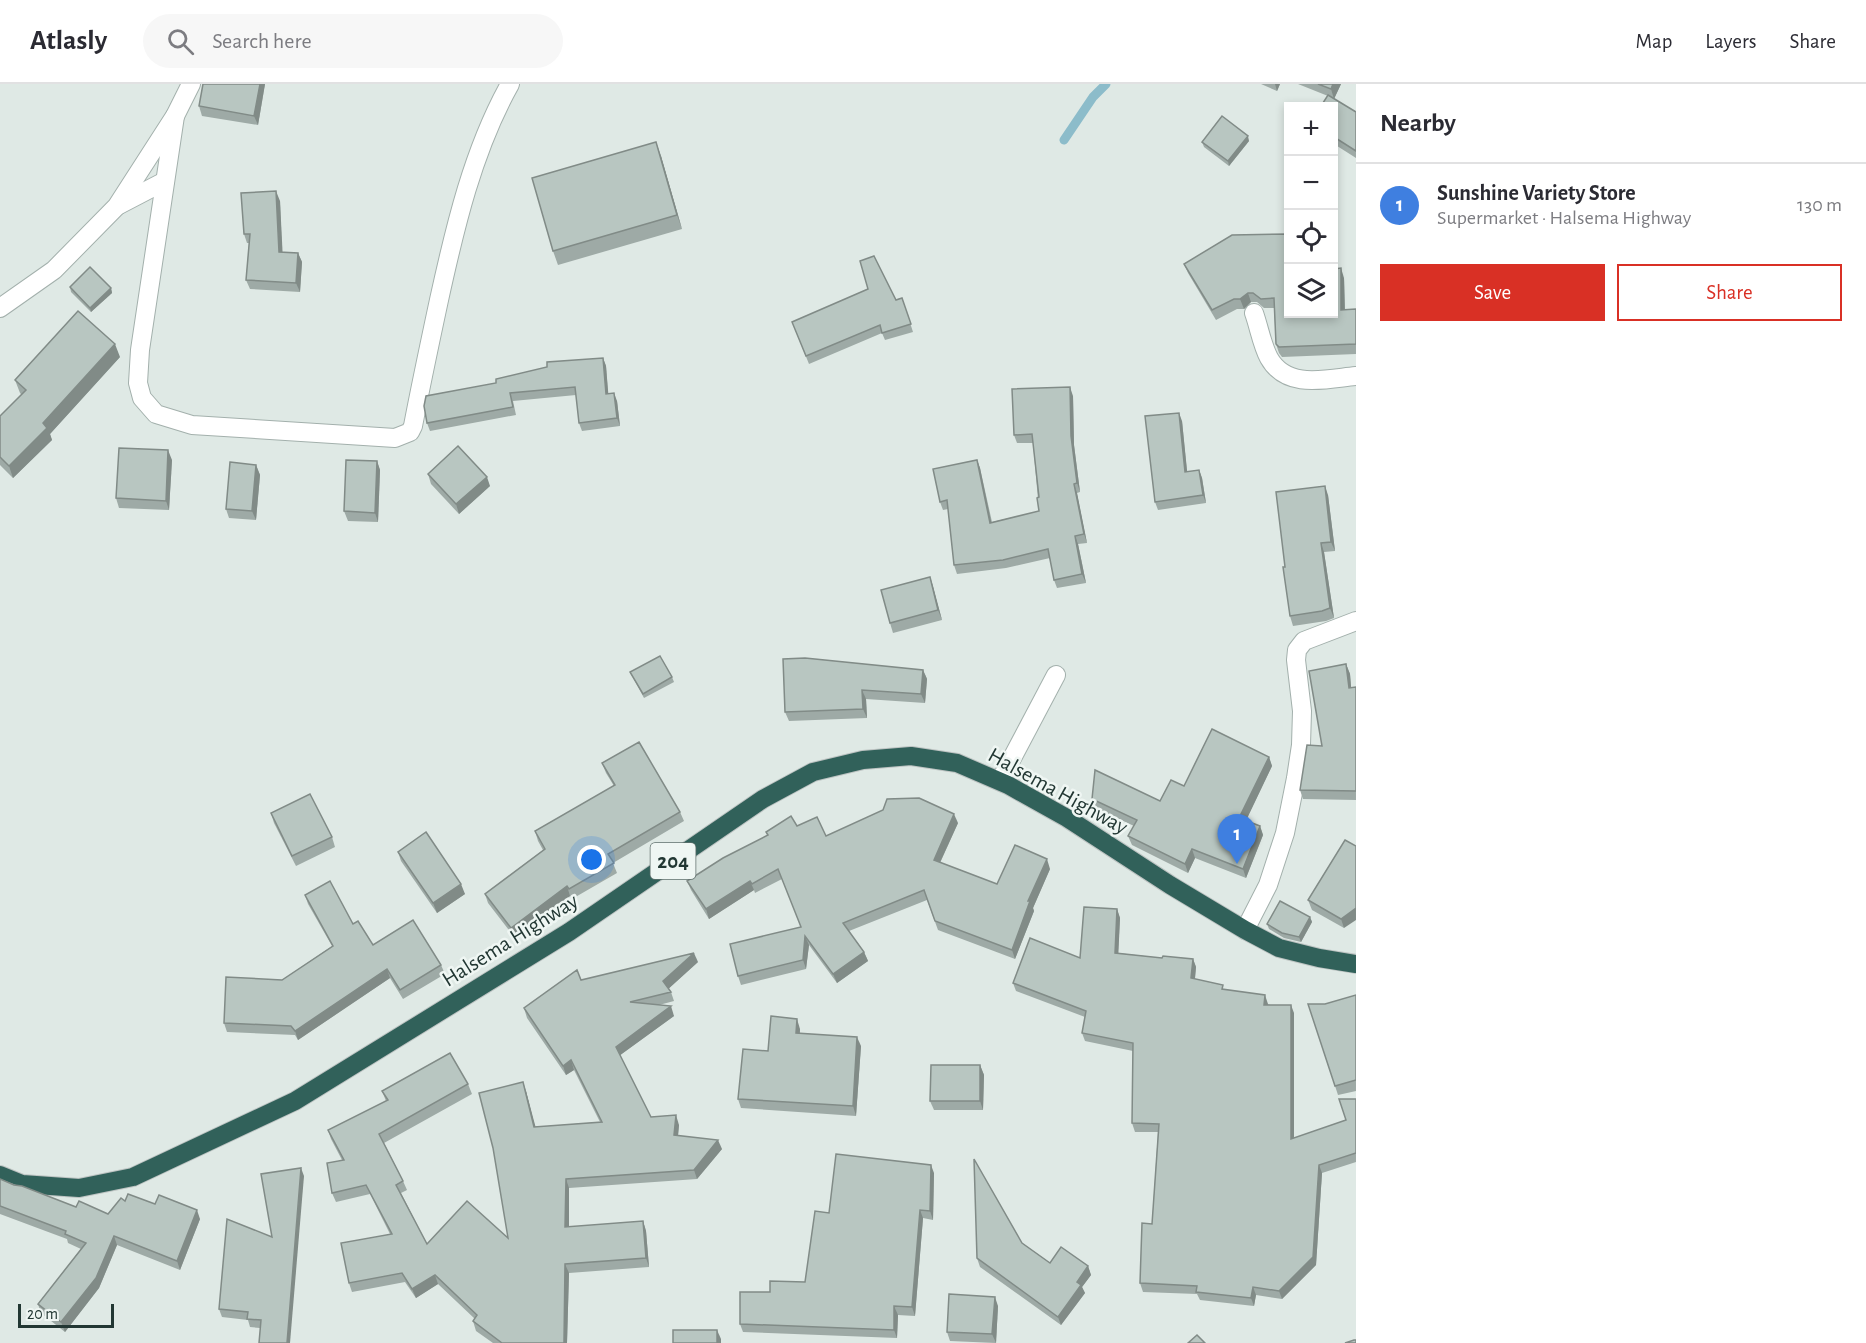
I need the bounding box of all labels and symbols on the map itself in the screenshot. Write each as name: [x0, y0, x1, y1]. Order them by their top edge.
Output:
street label: Halsema Highway: [985, 744, 1132, 839]
pin: 1: [1218, 814, 1256, 864]
road number: 204: [650, 843, 696, 879]
your location: [577, 845, 606, 874]
street label: Halsema Highway: [438, 889, 582, 991]
scale bar: [18, 1301, 114, 1328]

